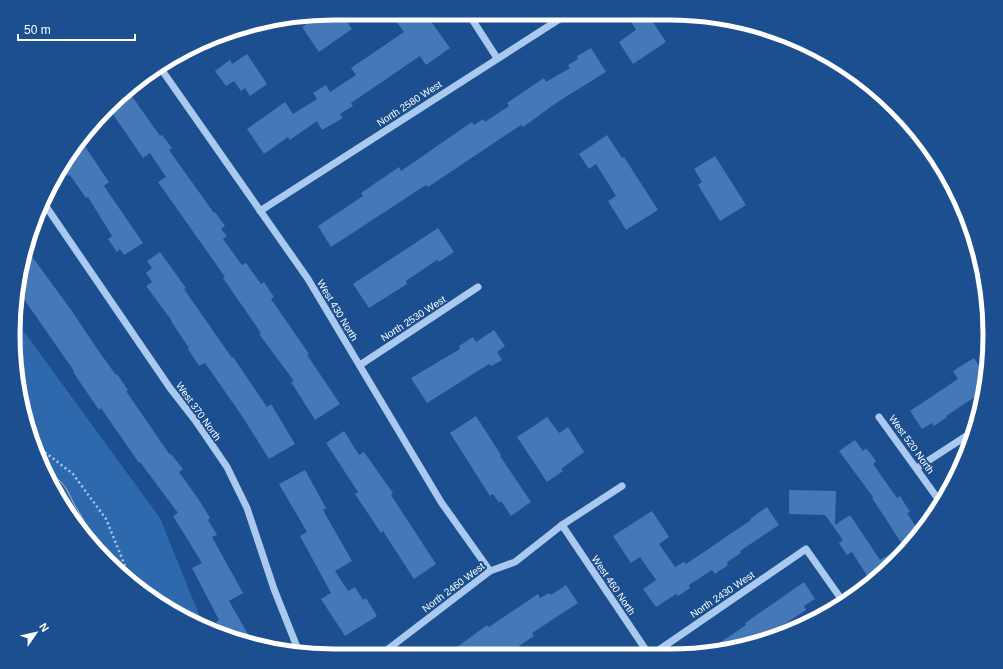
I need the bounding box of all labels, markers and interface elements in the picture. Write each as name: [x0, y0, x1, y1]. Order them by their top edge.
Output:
scale bar: [18, 16, 135, 42]
text: 50 m: [24, 23, 51, 37]
street label: North 2580 West: [375, 78, 444, 128]
street label: West 430 North: [315, 278, 360, 343]
street label: North 2530 West: [379, 293, 448, 343]
street label: West 370 North: [174, 380, 223, 443]
street label: West 520 North: [887, 413, 936, 476]
street label: West 460 North: [590, 553, 638, 617]
street label: North 2460 West: [420, 560, 487, 614]
street label: North 2430 West: [688, 569, 757, 620]
north arrow: [16, 613, 56, 653]
text: N: [37, 621, 52, 634]

